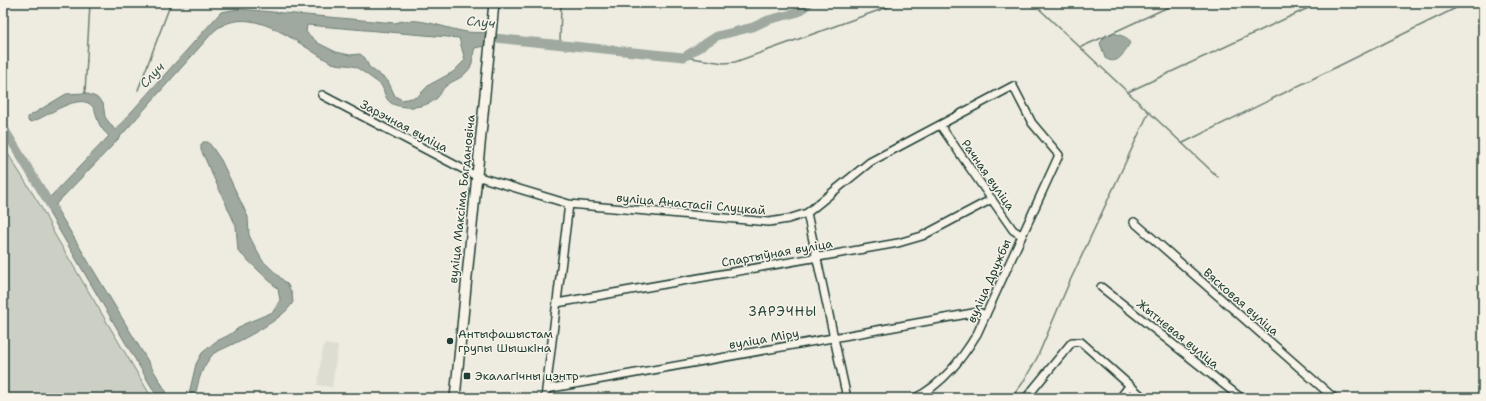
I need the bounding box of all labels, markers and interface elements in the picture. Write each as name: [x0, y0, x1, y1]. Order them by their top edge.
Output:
water label: Случ: [466, 12, 496, 32]
water label: Случ: [136, 59, 168, 91]
street label: Зарэчная вуліца: [357, 96, 451, 156]
street label: вуліца Максіма Багдановіча: [445, 113, 479, 284]
street label: Рачная вуліца: [958, 136, 1019, 214]
street label: вуліца Анастасіі Слуцкай: [616, 189, 767, 219]
street label: Спартыўная вуліца: [720, 235, 834, 271]
street label: вуліца Дружбы: [963, 237, 1015, 325]
street label: Вясковая вуліца: [1200, 265, 1283, 340]
street label: Жытневая вуліца: [1134, 296, 1223, 372]
district label: ЗАРЭЧНЫ: [749, 303, 817, 320]
street label: вуліца Міру: [728, 325, 800, 353]
place label: Антыфашыстам групы Шышкіна: [458, 326, 553, 356]
marker: Антыфашыстам групы Шышкіна: [445, 336, 455, 346]
place label: Экалагічны цэнтр: [475, 368, 579, 384]
marker: Экалагічны цэнтр: [462, 371, 472, 381]

